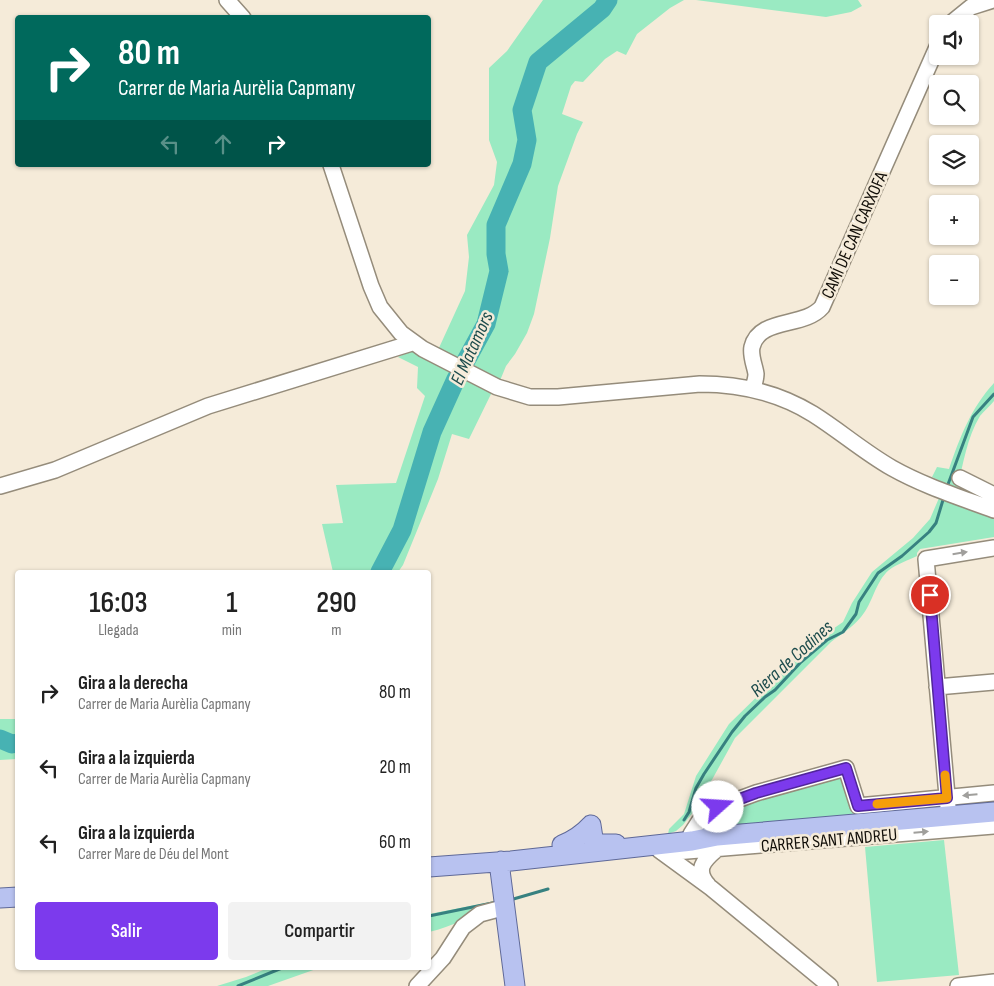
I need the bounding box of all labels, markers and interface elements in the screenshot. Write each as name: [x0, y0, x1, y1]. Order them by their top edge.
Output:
map controls: [929, 15, 979, 305]
button: sound: [929, 15, 979, 65]
text: 80 m: [118, 32, 180, 75]
icon: right: [35, 35, 100, 100]
text: Carrer de Maria Aurèlia Capmany: [118, 75, 355, 102]
button: search: [929, 75, 979, 125]
icon: left: [156, 130, 184, 158]
icon: ahead: [209, 130, 237, 158]
icon: right: [262, 130, 290, 158]
button: layers: [929, 135, 979, 185]
street label: CAMÍ DE CAN CARXOFA: [817, 168, 892, 302]
button: +: [929, 195, 979, 245]
button: −: [929, 255, 979, 305]
water label: El Matamors: [446, 308, 499, 389]
one-way arrow: [953, 549, 969, 557]
pin: [909, 574, 951, 616]
icon: arrive: [916, 581, 944, 609]
text: 16:03: [89, 585, 147, 621]
text: 1: [226, 585, 237, 621]
text: 290: [316, 585, 357, 621]
water label: Riera de Codines: [746, 616, 838, 702]
text: Llegada: [98, 621, 139, 640]
text: min: [222, 621, 242, 640]
text: m: [331, 621, 342, 640]
text: Gira a la derecha: [78, 672, 188, 695]
icon: right: [35, 679, 63, 707]
text: 80 m: [379, 681, 411, 704]
text: Carrer de Maria Aurèlia Capmany: [78, 695, 251, 714]
text: Gira a la izquierda: [78, 747, 195, 770]
icon: left: [35, 754, 63, 782]
text: 20 m: [379, 756, 411, 779]
text: Carrer de Maria Aurèlia Capmany: [78, 770, 251, 789]
position arrow: [691, 780, 743, 832]
one-way arrow: [962, 792, 978, 800]
text: Gira a la izquierda: [78, 822, 195, 845]
street label: CARRER SANT ANDREU: [760, 824, 898, 857]
one-way arrow: [913, 828, 929, 836]
icon: left: [35, 829, 63, 857]
text: 60 m: [379, 831, 411, 854]
text: Carrer Mare de Déu del Mont: [78, 845, 229, 864]
button: Salir: [35, 902, 218, 960]
button: Compartir: [228, 902, 411, 960]

